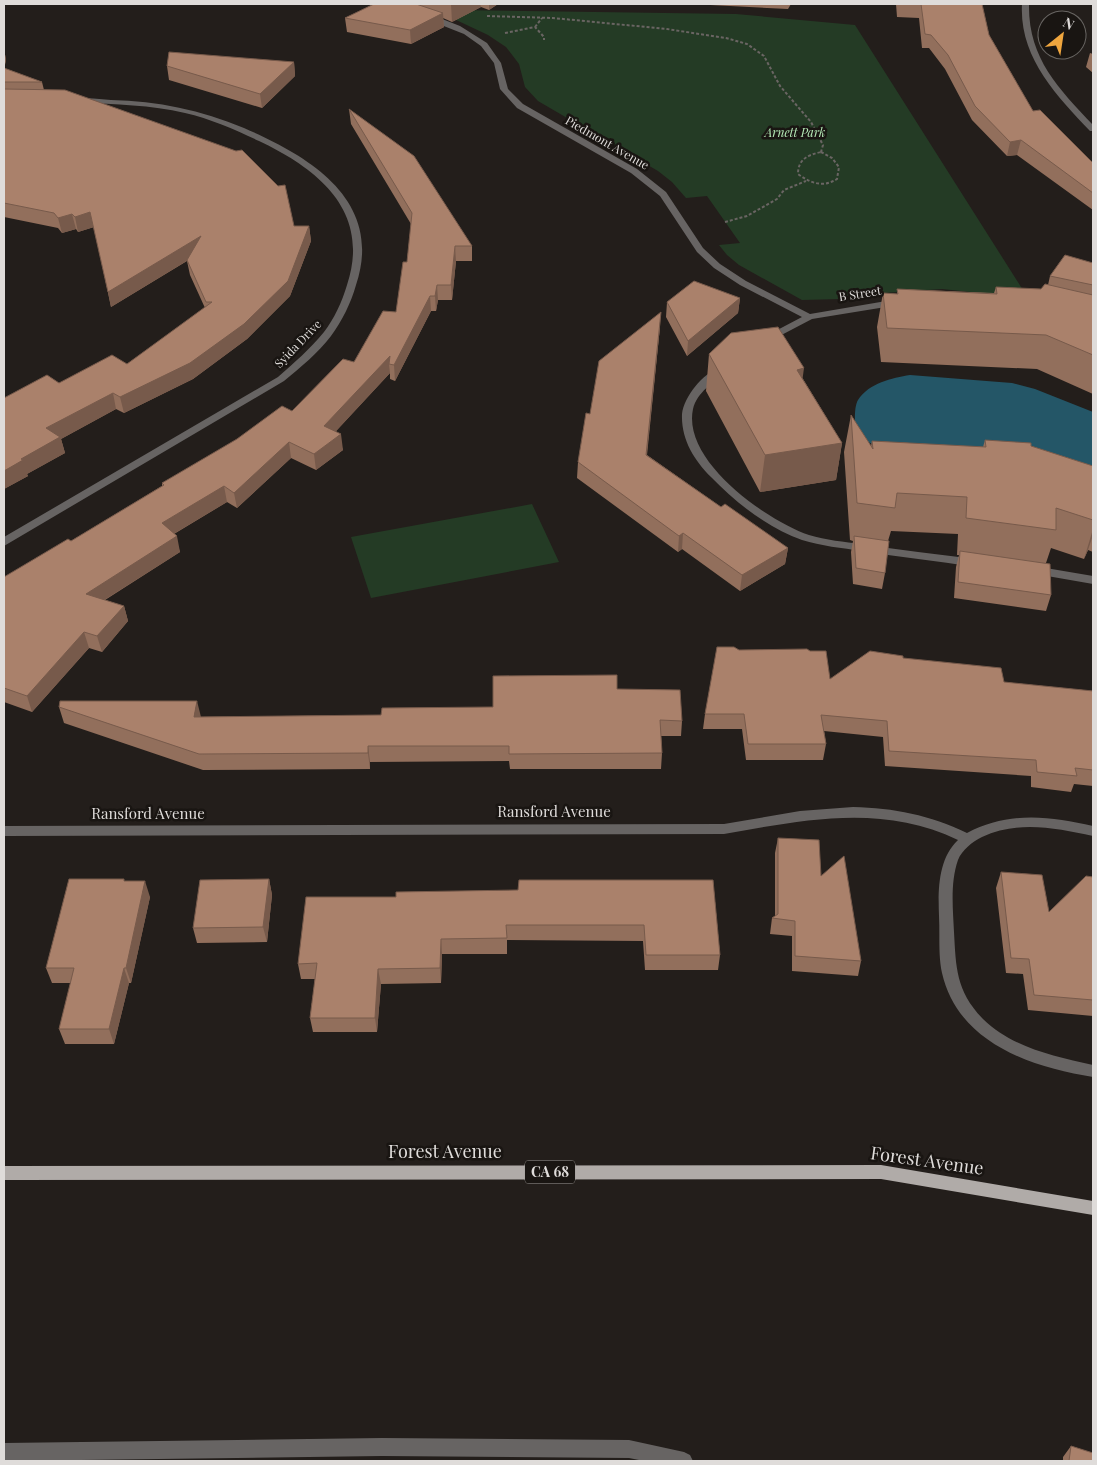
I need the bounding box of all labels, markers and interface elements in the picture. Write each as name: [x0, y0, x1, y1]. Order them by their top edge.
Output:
north arrow: [1037, 10, 1087, 60]
text: N: [1060, 13, 1078, 34]
street label: Piedmont Avenue: [563, 112, 652, 173]
park label: Arnett Park: [763, 124, 825, 140]
street label: B Street: [838, 282, 883, 304]
street label: Syida Drive: [270, 316, 324, 371]
street label: Ransford Avenue: [497, 801, 611, 821]
street label: Ransford Avenue: [91, 803, 205, 823]
street label: Forest Avenue: [388, 1139, 502, 1163]
street label: Forest Avenue: [869, 1140, 985, 1180]
road number: CA 68: [525, 1160, 575, 1184]

